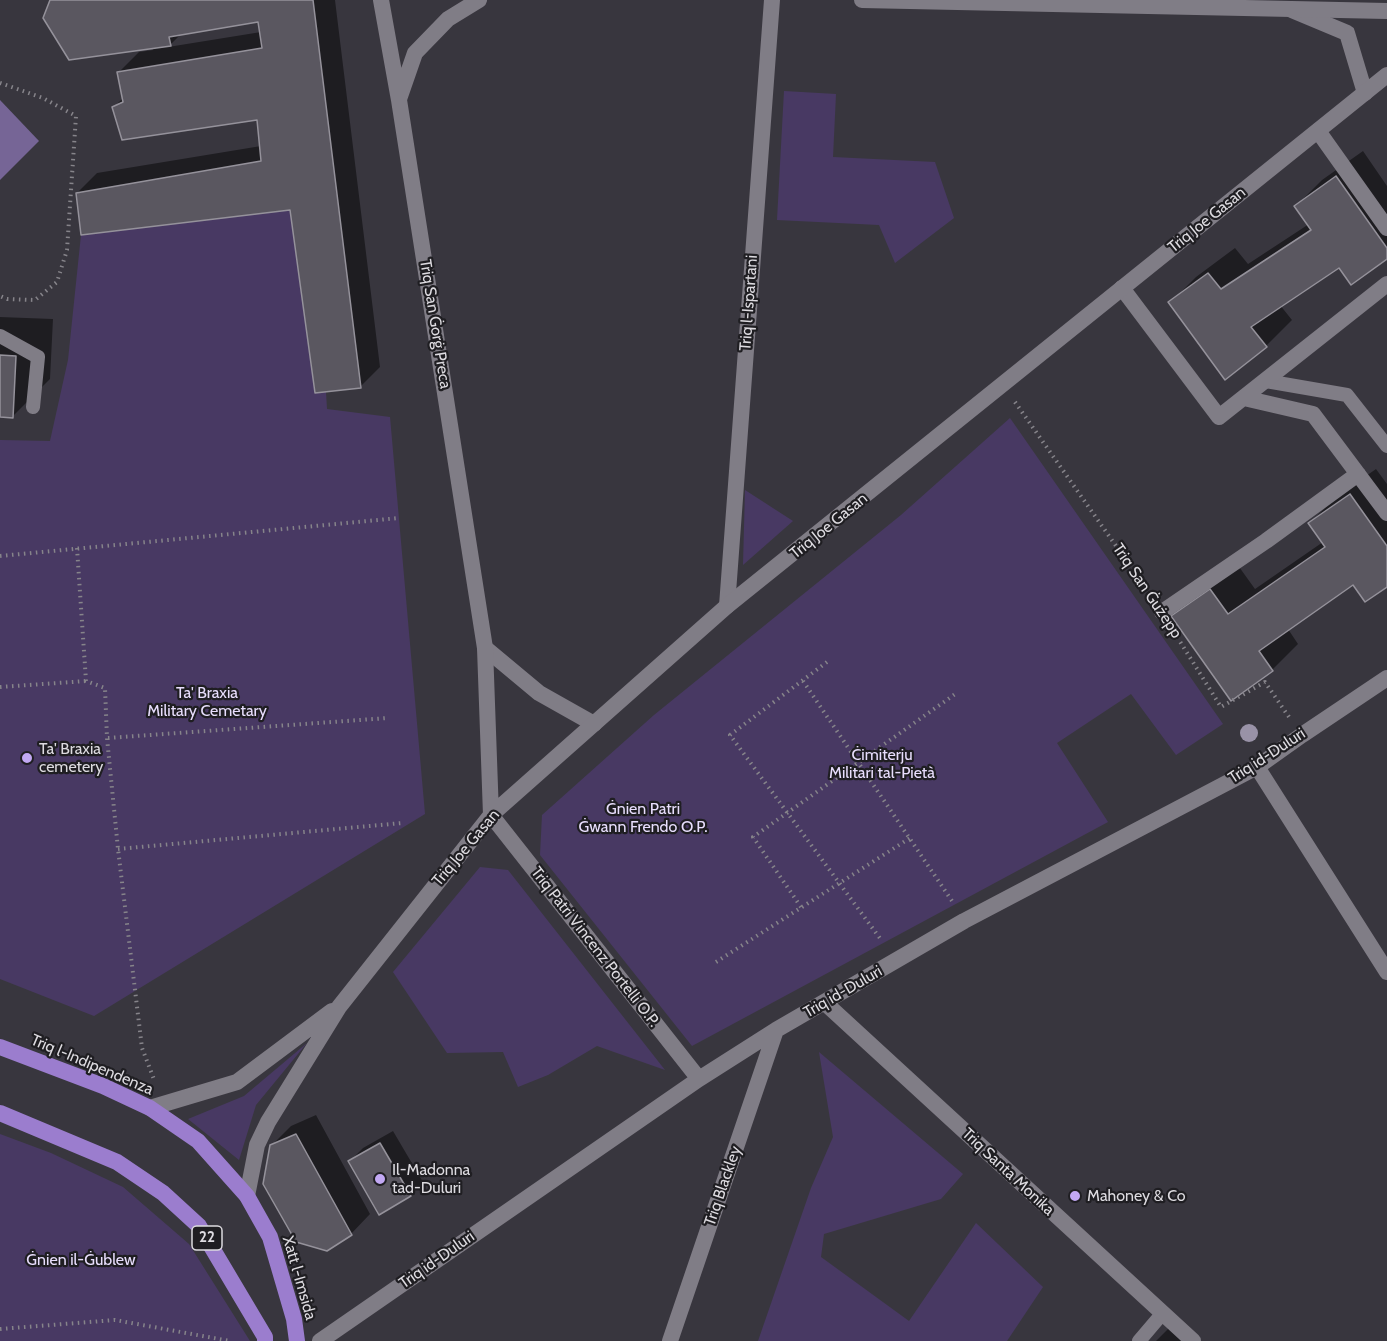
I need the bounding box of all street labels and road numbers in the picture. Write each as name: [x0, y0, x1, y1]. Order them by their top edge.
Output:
street label: Triq Joe Gasan: [1164, 183, 1250, 257]
street label: Triq l-Ispartani: [736, 254, 762, 352]
street label: Triq San Ġorġ Preca: [415, 258, 455, 390]
street label: Triq Joe Gasan: [786, 489, 872, 563]
street label: Triq San Ġużepp: [1108, 540, 1186, 642]
street label: Triq id-Duluri: [1225, 724, 1309, 788]
street label: Triq Joe Gasan: [428, 806, 504, 890]
street label: Triq Patri Vincenz Portelli O.P.: [527, 863, 663, 1031]
street label: Triq id-Duluri: [800, 962, 886, 1022]
street label: Triq l-Indipendenza: [28, 1031, 156, 1099]
street label: Triq Santa Monika: [958, 1124, 1058, 1220]
street label: Triq Blackley: [700, 1143, 746, 1229]
road number: 22: [192, 1226, 222, 1250]
street label: Triq id-Duluri: [396, 1227, 478, 1293]
street label: Xatt l-Imsida: [278, 1234, 320, 1322]

